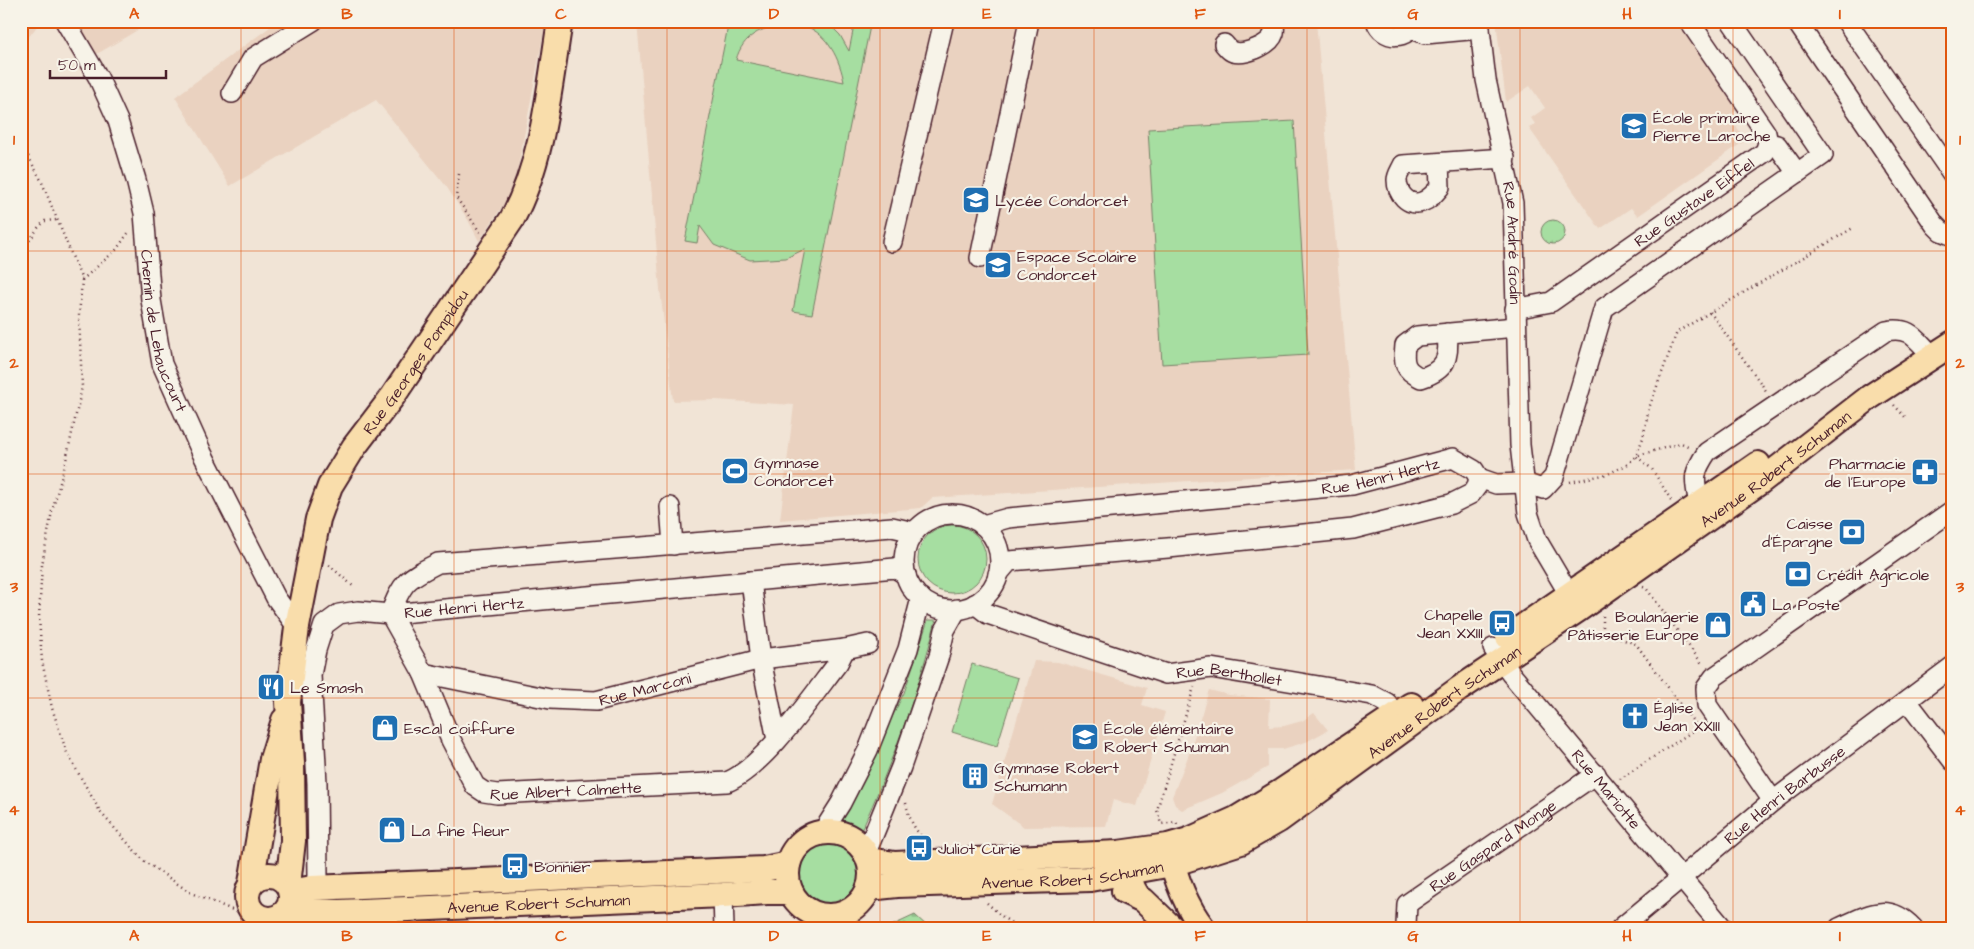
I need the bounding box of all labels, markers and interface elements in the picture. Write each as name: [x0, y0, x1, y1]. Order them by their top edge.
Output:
text: A: [129, 3, 140, 25]
text: B: [341, 3, 353, 25]
text: C: [555, 3, 567, 25]
text: D: [769, 3, 780, 25]
text: E: [982, 3, 992, 25]
text: F: [1194, 3, 1206, 25]
text: G: [1407, 3, 1419, 25]
text: H: [1622, 3, 1632, 25]
text: I: [1839, 3, 1841, 25]
scale bar: [50, 48, 166, 80]
text: 50 m: [58, 55, 96, 76]
place label: École primaire Pierre Laroche: [1653, 107, 1771, 147]
school or university icon: École primaire Pierre Laroche: [1619, 111, 1649, 141]
text: 1: [13, 129, 16, 151]
text: 1: [1959, 129, 1962, 151]
street label: Rue Gustave Eiffel: [1630, 153, 1759, 252]
street label: Rue André Godin: [1497, 179, 1526, 305]
school or university icon: Lycée Condorcet: [961, 185, 991, 215]
place label: Lycée Condorcet: [995, 190, 1129, 213]
place label: Espace Scolaire Condorcet: [1017, 246, 1137, 286]
street label: Chemin de Lehaucourt: [135, 249, 192, 416]
school or university icon: Espace Scolaire Condorcet: [983, 250, 1013, 280]
street label: Rue Georges Pompidou: [358, 285, 474, 439]
text: 2: [8, 352, 19, 374]
text: 2: [1954, 352, 1965, 374]
street label: Avenue Robert Schuman: [1696, 406, 1856, 533]
place label: Gymnase Condorcet: [754, 452, 834, 492]
street label: Rue Henri Hertz: [1321, 452, 1442, 500]
place label: Pharmacie de l'Europe: [1825, 453, 1906, 493]
sports icon: Gymnase Condorcet: [720, 456, 750, 486]
pharmacy icon: Pharmacie de l'Europe: [1910, 457, 1940, 487]
place label: Caisse d'Épargne: [1762, 513, 1833, 554]
bank icon: Caisse d'Épargne: [1837, 517, 1867, 547]
bank icon: Crédit Agricole: [1783, 559, 1813, 589]
place label: Crédit Agricole: [1817, 564, 1930, 587]
text: 3: [9, 576, 19, 598]
text: 3: [1955, 576, 1965, 598]
public building icon: La Poste: [1738, 589, 1768, 619]
street label: Rue Henri Hertz: [403, 592, 525, 624]
place label: La Poste: [1772, 594, 1840, 616]
place label: Chapelle Jean XXIII: [1417, 604, 1483, 644]
place label: Boulangerie Pâtisserie Europe: [1568, 606, 1699, 646]
bus stop icon: Chapelle Jean XXIII: [1487, 608, 1517, 638]
shop icon: Boulangerie Pâtisserie Europe: [1703, 610, 1733, 640]
street label: Avenue Robert Schuman: [1363, 641, 1526, 764]
street label: Rue Berthollet: [1175, 658, 1284, 692]
street label: Rue Marconi: [597, 667, 694, 712]
restaurant icon: Le Smash: [256, 672, 286, 702]
place label: Le Smash: [290, 677, 363, 699]
place label: Église Jean XXIII: [1654, 697, 1720, 737]
church icon: Église Jean XXIII: [1620, 701, 1650, 731]
shop icon: Escal coiffure: [370, 713, 400, 743]
place label: Escal coiffure: [404, 718, 515, 740]
place label: École élémentaire Robert Schuman: [1104, 718, 1234, 758]
school or university icon: École élémentaire Robert Schuman: [1070, 722, 1100, 752]
street label: Rue Henri Barbusse: [1719, 740, 1850, 850]
street label: Rue Mariotte: [1566, 745, 1646, 834]
place label: Gymnase Robert Schumann: [994, 757, 1119, 797]
building icon: Gymnase Robert Schumann: [960, 761, 990, 791]
street label: Rue Albert Calmette: [489, 776, 643, 807]
street label: Rue Gaspard Monge: [1425, 794, 1561, 897]
text: 4: [9, 799, 20, 821]
text: 4: [1955, 799, 1966, 821]
shop icon: La fine fleur: [377, 815, 407, 845]
place label: La fine fleur: [411, 820, 509, 842]
bus stop icon: Juliot Curie: [904, 833, 934, 863]
place label: Juliot Curie: [938, 838, 1021, 860]
bus stop icon: Bonnier: [500, 851, 530, 881]
place label: Bonnier: [534, 856, 590, 878]
street label: Avenue Robert Schuman: [981, 856, 1165, 894]
street label: Avenue Robert Schuman: [447, 889, 631, 919]
text: A: [129, 925, 140, 947]
text: B: [341, 925, 353, 947]
text: C: [555, 925, 567, 947]
text: D: [769, 925, 780, 947]
text: E: [982, 925, 992, 947]
text: F: [1194, 925, 1206, 947]
text: G: [1407, 925, 1419, 947]
text: H: [1622, 925, 1632, 947]
text: I: [1839, 925, 1841, 947]

